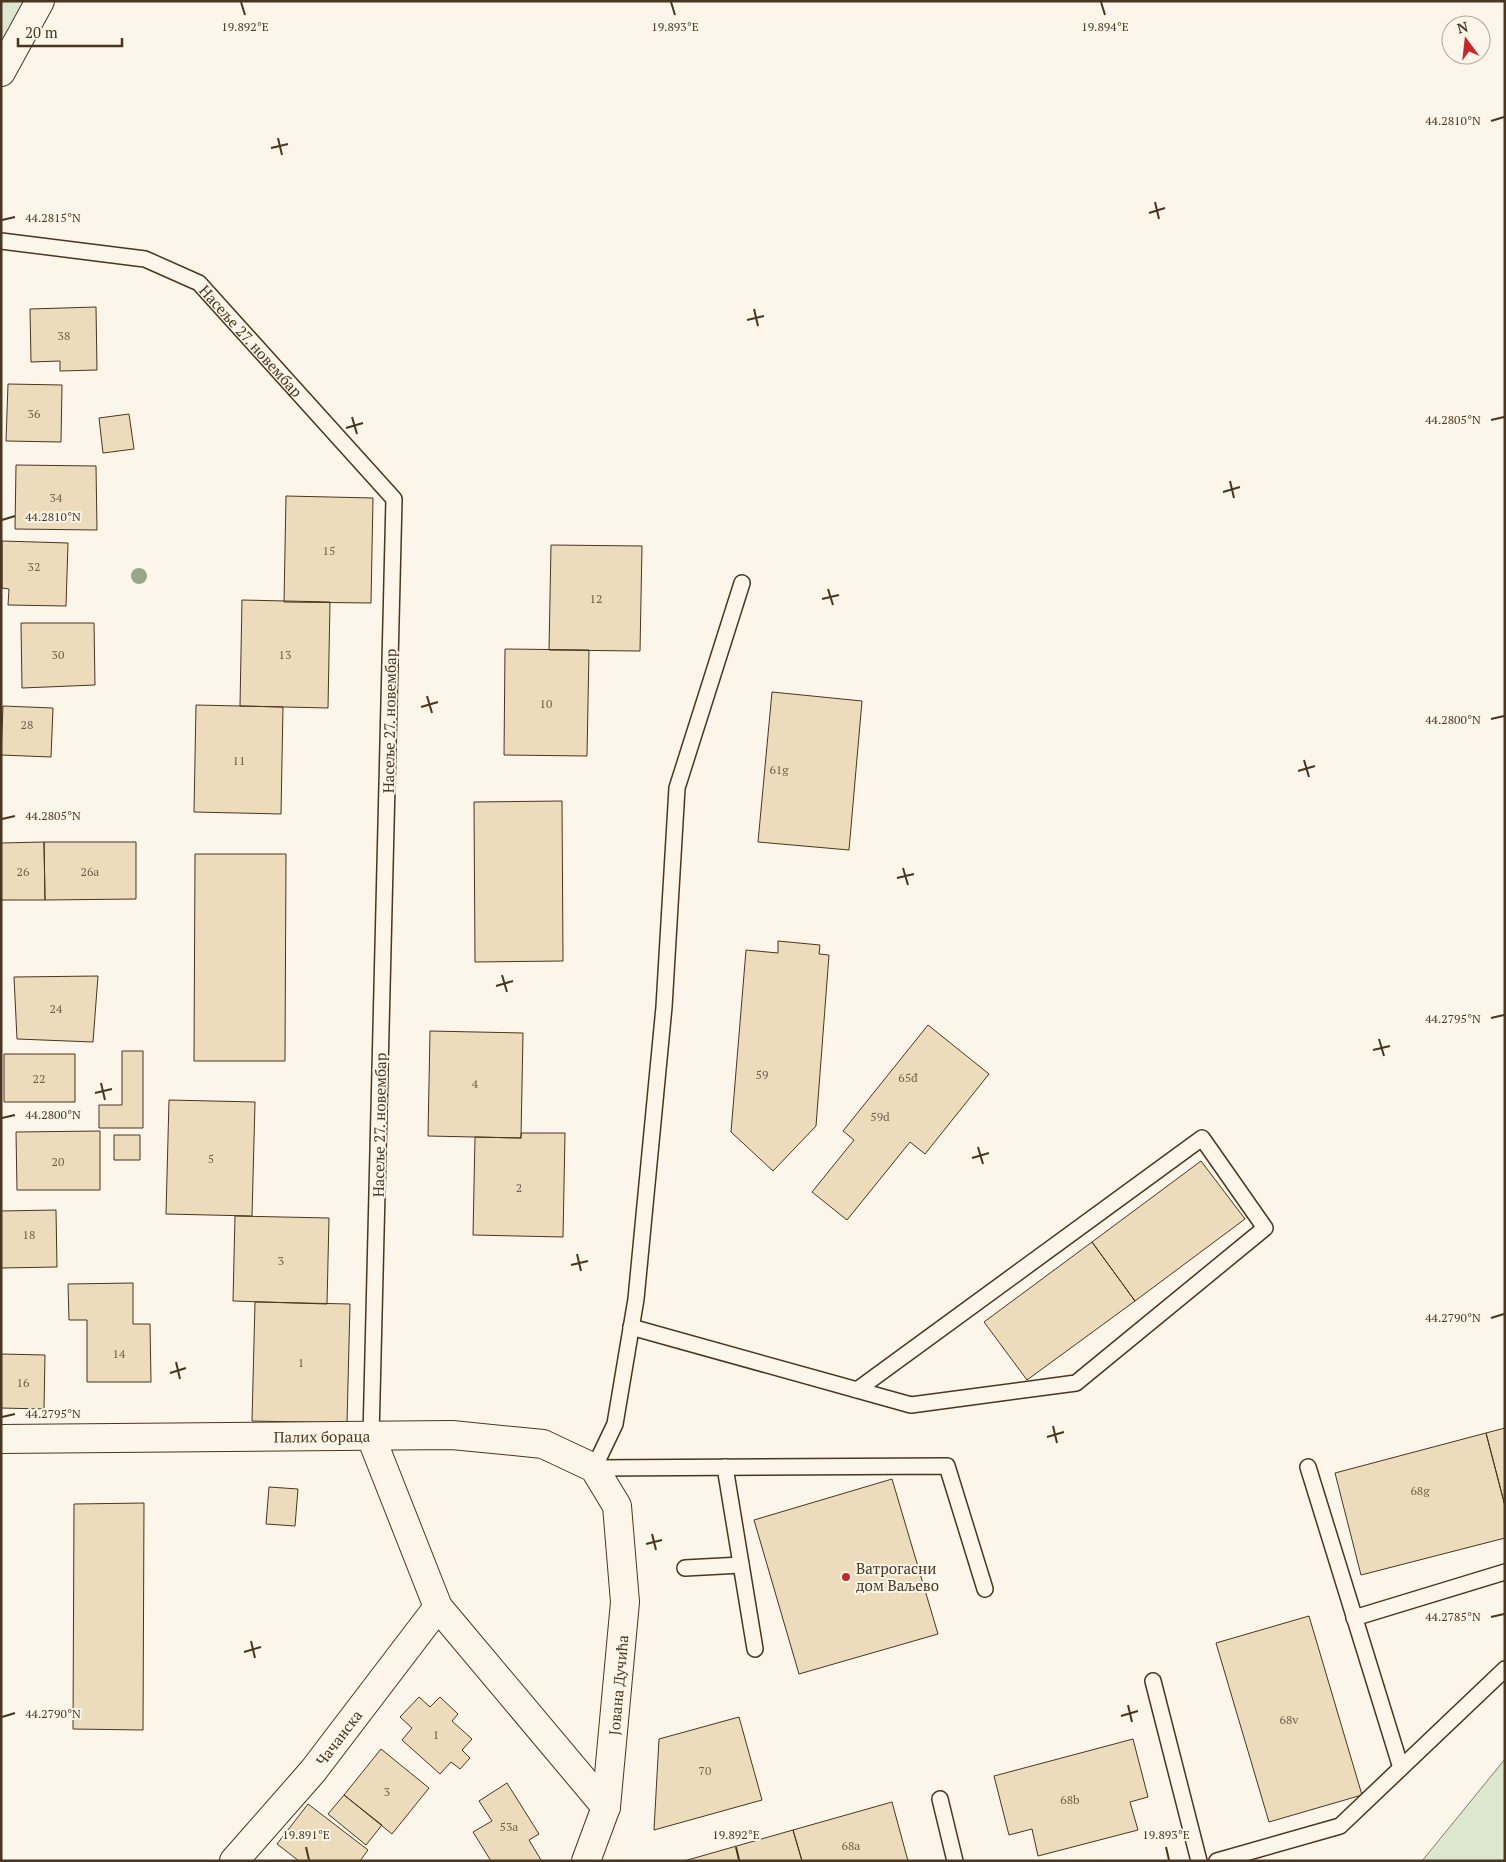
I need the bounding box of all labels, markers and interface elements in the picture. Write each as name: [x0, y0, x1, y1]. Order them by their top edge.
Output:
scale bar: [18, 15, 121, 47]
north arrow: [1441, 15, 1491, 65]
text: N: [1455, 16, 1470, 38]
text: 19.892°E: [221, 19, 269, 34]
text: 19.893°E: [651, 19, 699, 34]
text: 19.894°E: [1081, 19, 1129, 34]
text: 20 m: [25, 22, 58, 42]
text: 44.2810°N: [1425, 113, 1481, 128]
text: 44.2815°N: [25, 210, 81, 225]
street label: Насеље 27. новембар: [195, 280, 307, 401]
house number: 38: [58, 328, 70, 343]
house number: 36: [28, 406, 41, 421]
text: 44.2805°N: [1425, 412, 1481, 427]
house number: 34: [50, 490, 63, 505]
text: 44.2810°N: [25, 509, 81, 524]
house number: 15: [323, 543, 335, 558]
house number: 32: [28, 559, 40, 574]
house number: 12: [590, 591, 602, 606]
house number: 30: [52, 647, 64, 662]
house number: 13: [279, 647, 291, 662]
street label: Насеље 27. новембар: [378, 649, 400, 793]
house number: 10: [540, 696, 552, 711]
text: 44.2800°N: [1425, 712, 1481, 727]
house number: 28: [21, 717, 33, 732]
house number: 11: [233, 753, 245, 768]
house number: 61g: [769, 762, 789, 777]
text: 44.2805°N: [25, 808, 81, 823]
house number: 26: [17, 864, 30, 879]
house number: 26a: [81, 864, 99, 879]
house number: 24: [50, 1001, 63, 1016]
text: 44.2795°N: [1425, 1011, 1481, 1026]
street label: Насеље 27. новембар: [368, 1053, 390, 1197]
house number: 59: [756, 1067, 768, 1082]
house number: 65đ: [898, 1070, 918, 1085]
house number: 22: [33, 1071, 45, 1086]
house number: 4: [472, 1076, 479, 1091]
text: 44.2800°N: [25, 1107, 81, 1122]
house number: 59d: [870, 1109, 890, 1124]
house number: 5: [208, 1151, 214, 1166]
house number: 20: [52, 1154, 64, 1169]
house number: 2: [516, 1180, 522, 1195]
house number: 18: [23, 1227, 35, 1242]
house number: 3: [278, 1253, 284, 1268]
text: 44.2790°N: [1425, 1310, 1481, 1325]
house number: 14: [113, 1346, 126, 1361]
house number: 1: [298, 1355, 304, 1370]
house number: 16: [17, 1375, 30, 1390]
text: 44.2795°N: [25, 1406, 81, 1421]
street label: Палих бораца: [274, 1426, 371, 1447]
house number: 68g: [1410, 1483, 1430, 1498]
place label: Ватрогасни дом Ваљево: [856, 1558, 939, 1595]
marker: Ватрогасни дом Ваљево: [840, 1571, 852, 1583]
text: 44.2785°N: [1425, 1609, 1481, 1624]
street label: Јована Дучића: [604, 1634, 632, 1736]
street label: Чачанска: [311, 1705, 367, 1769]
text: 44.2790°N: [25, 1706, 81, 1721]
house number: 68v: [1280, 1712, 1299, 1727]
house number: 1: [433, 1727, 439, 1742]
house number: 70: [699, 1763, 711, 1778]
house number: 3: [384, 1784, 390, 1799]
house number: 68b: [1060, 1792, 1080, 1807]
house number: 53a: [500, 1819, 518, 1834]
text: 19.891°E: [282, 1827, 330, 1842]
text: 19.892°E: [712, 1827, 760, 1842]
text: 19.893°E: [1142, 1827, 1190, 1842]
house number: 68a: [842, 1838, 860, 1853]

